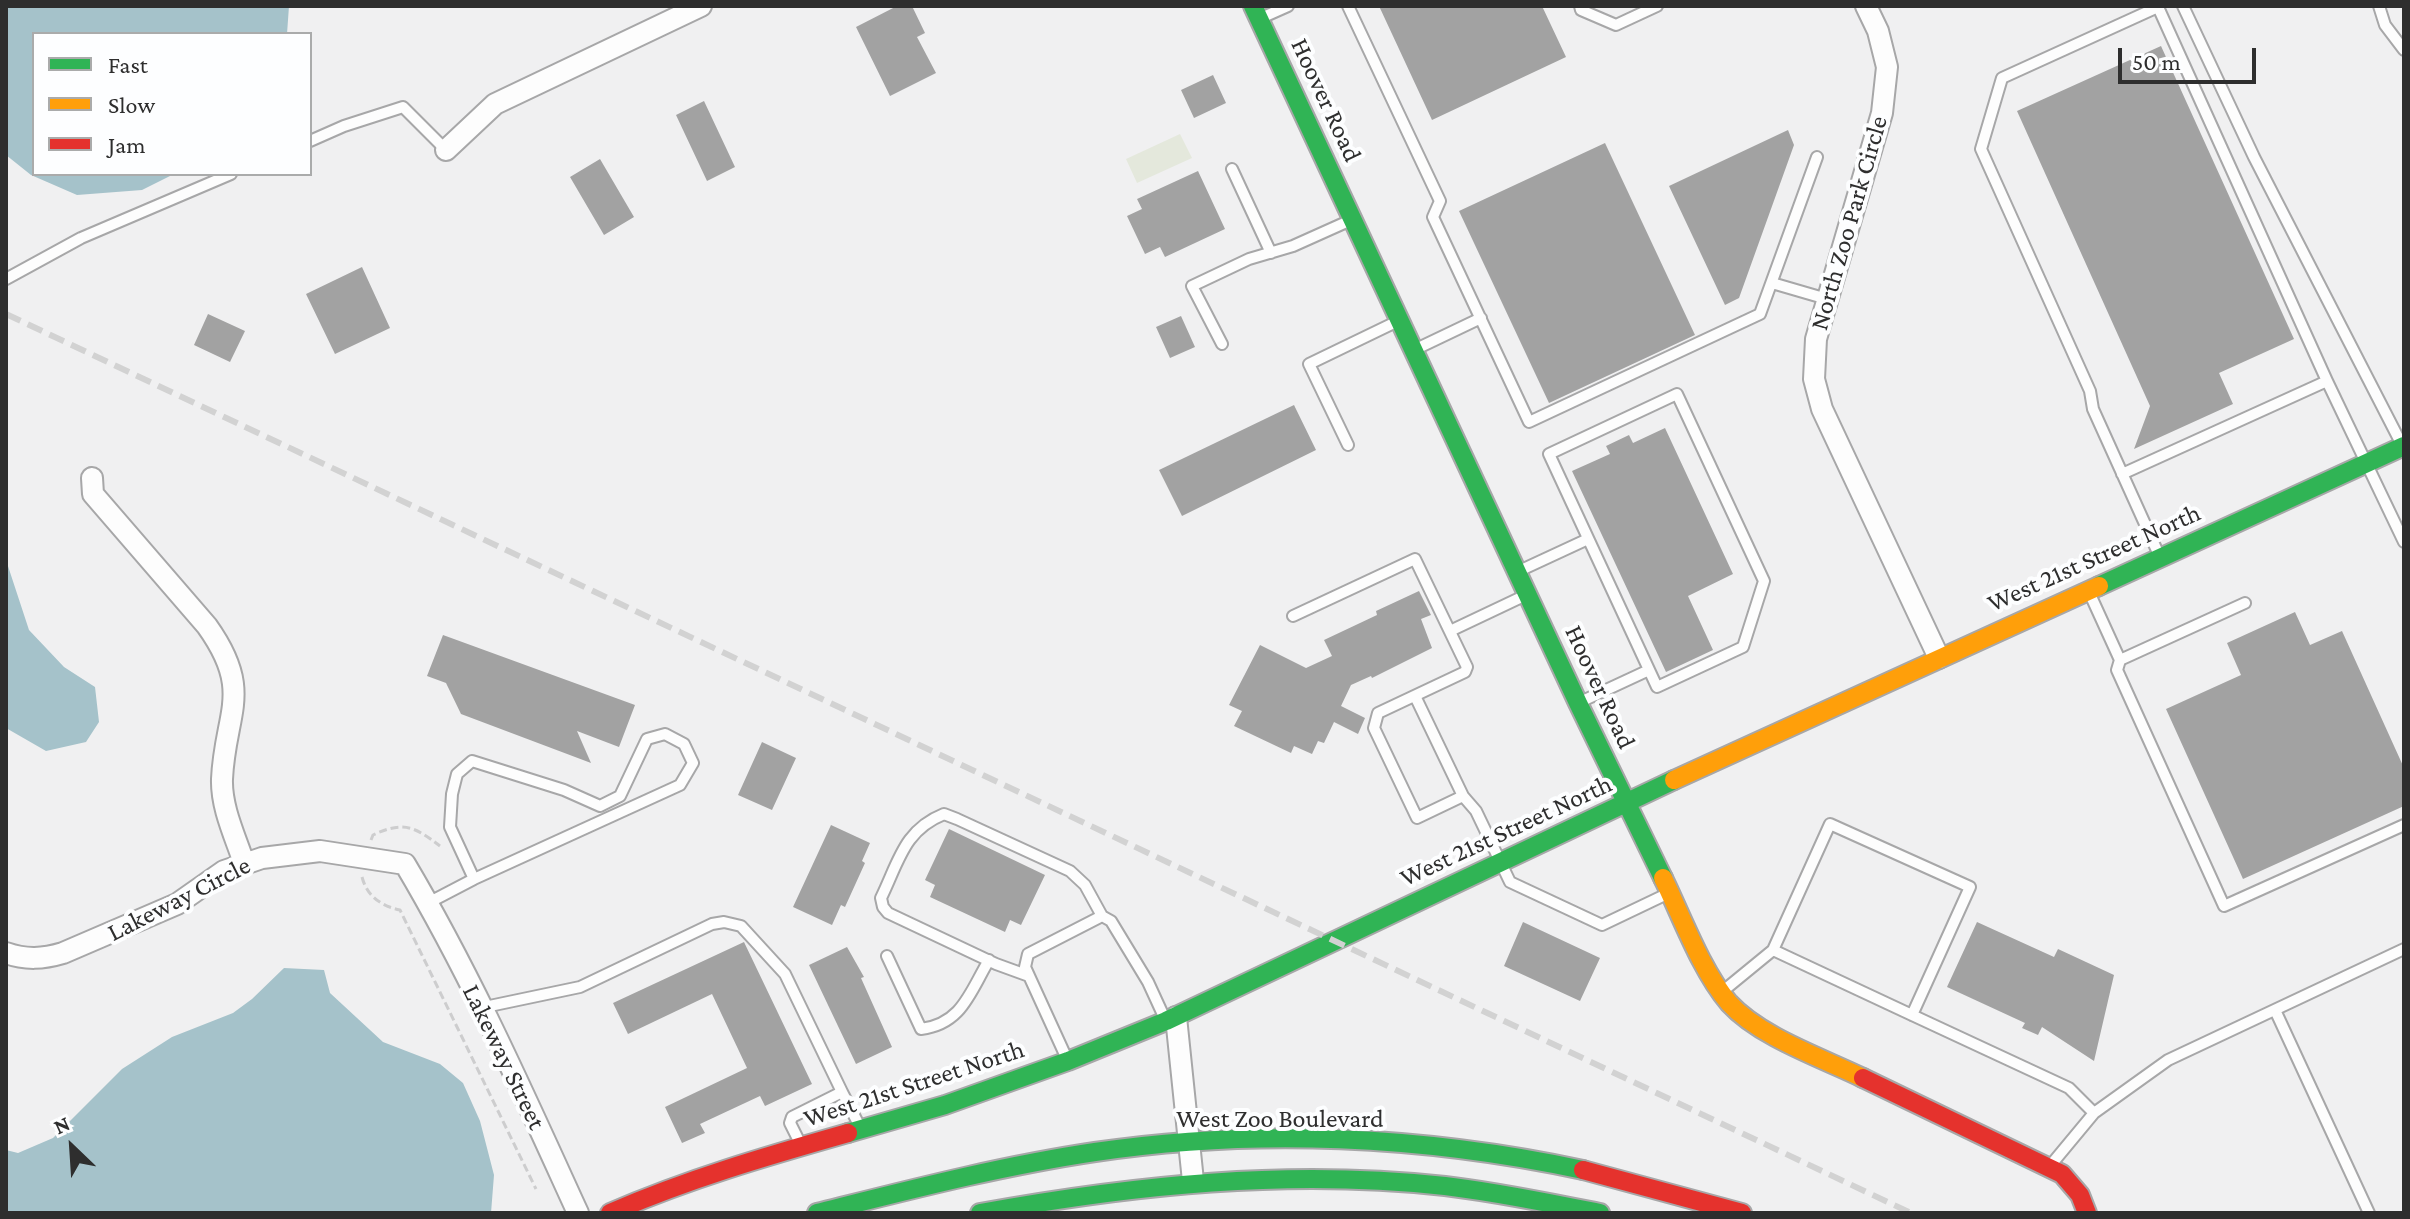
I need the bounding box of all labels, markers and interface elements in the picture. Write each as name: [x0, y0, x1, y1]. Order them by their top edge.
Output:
legend: [32, 32, 312, 176]
scale bar: [2122, 32, 2260, 82]
street label: Hoover Road: [1284, 33, 1368, 167]
text: 50 m: [2132, 48, 2181, 75]
text: Fast: [108, 51, 148, 78]
text: Slow: [108, 91, 155, 118]
street label: North Zoo Park Circle: [1803, 112, 1895, 334]
text: Jam: [108, 131, 146, 158]
street label: West 21st Street North: [1983, 497, 2205, 619]
street label: Hoover Road: [1558, 620, 1642, 754]
street label: West 21st Street North: [1395, 768, 1617, 894]
street label: Lakeway Circle: [102, 850, 256, 948]
street label: Lakeway Street: [456, 979, 552, 1135]
street label: West 21st Street North: [800, 1034, 1028, 1134]
street label: West Zoo Boulevard: [1176, 1103, 1384, 1135]
north arrow: [32, 1107, 112, 1187]
text: N: [50, 1110, 74, 1139]

